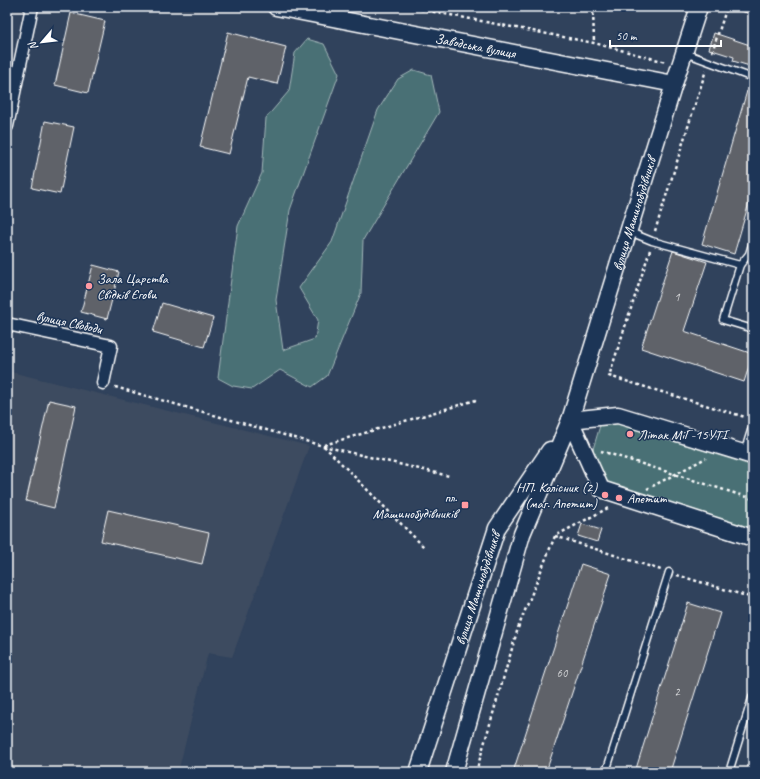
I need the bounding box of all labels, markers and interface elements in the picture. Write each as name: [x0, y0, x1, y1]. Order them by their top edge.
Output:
north arrow: [22, 22, 62, 62]
scale bar: [610, 22, 721, 48]
text: 50 m: [616, 28, 638, 44]
street label: Заводська вулиця: [433, 30, 518, 62]
text: N: [24, 38, 41, 53]
street label: вулиця Машинобудівників: [609, 152, 661, 273]
place label: Зала Царства Свідків Єгови: [97, 270, 169, 303]
marker: Зала Царства Свідків Єгови: [84, 281, 94, 291]
house number: 1: [674, 289, 680, 305]
street label: вулиця Свободи: [35, 307, 105, 338]
place label: Літак МіГ-15УТІ: [638, 426, 730, 443]
marker: Літак МіГ-15УТІ: [625, 429, 635, 439]
place label: НП. Колісник (2) (маг. Апетит): [516, 479, 598, 512]
place label: пл. Машинобудівників: [373, 489, 461, 522]
marker: НП. Колісник (2) (маг. Апетит): [600, 490, 610, 500]
place label: Апетит: [627, 490, 668, 507]
marker: Апетит: [614, 493, 624, 503]
marker: пл. Машинобудівників: [460, 500, 470, 510]
street label: вулиця Машинобудівників: [452, 526, 505, 647]
house number: 60: [557, 665, 569, 681]
house number: 2: [674, 684, 681, 700]

